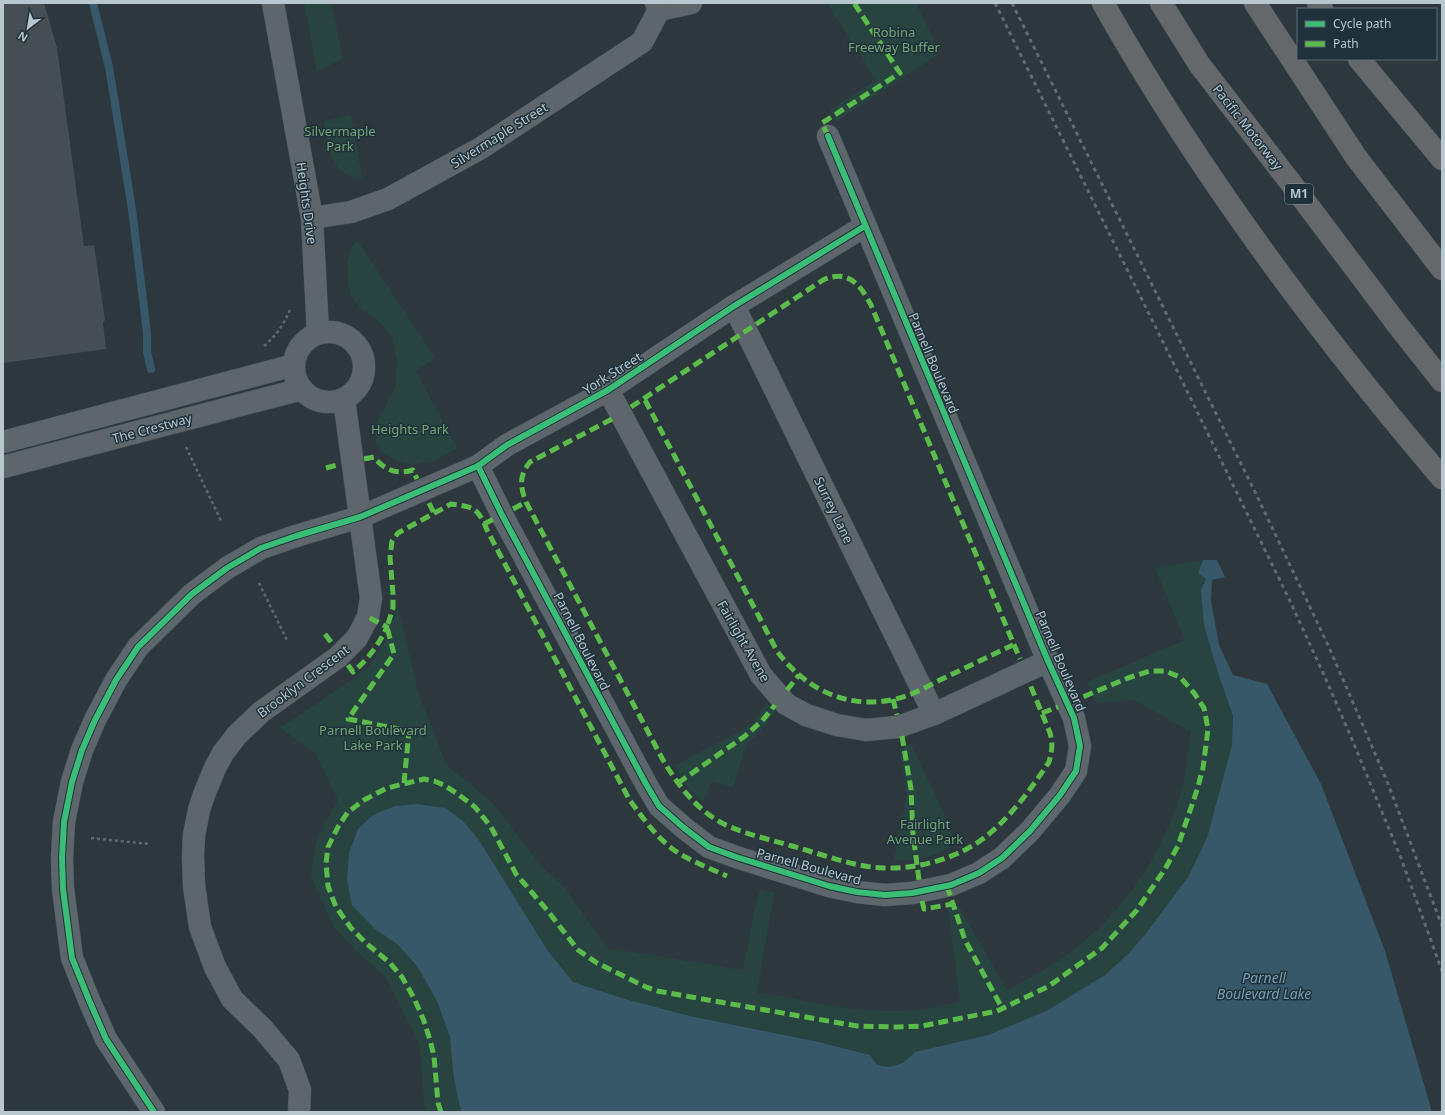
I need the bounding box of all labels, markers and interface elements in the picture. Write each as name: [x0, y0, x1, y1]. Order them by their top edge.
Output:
north arrow: [8, 8, 48, 48]
legend: [1297, 8, 1437, 60]
text: Cycle path: [1333, 15, 1391, 32]
park label: Robina Freeway Buffer: [848, 23, 941, 56]
text: N: [15, 28, 30, 46]
text: Path: [1333, 35, 1359, 52]
street label: Pacific Motorway: [1209, 81, 1287, 174]
street label: Silvermaple Street: [447, 98, 551, 172]
park label: Silvermaple Park: [304, 122, 376, 155]
street label: Heights Drive: [292, 161, 322, 245]
road number: M1: [1285, 184, 1313, 204]
street label: Parnell Boulevard: [905, 310, 963, 416]
street label: York Street: [579, 348, 645, 398]
street label: The Crestway: [110, 409, 194, 447]
park label: Heights Park: [371, 420, 449, 438]
street label: Surrey Lane: [810, 474, 858, 546]
street label: Parnell Boulevard: [550, 589, 614, 693]
street label: Fairlight Avene: [713, 597, 775, 685]
street label: Parnell Boulevard: [1032, 608, 1090, 714]
street label: Brooklyn Crescent: [253, 640, 353, 722]
park label: Parnell Boulevard Lake Park: [319, 721, 427, 754]
park label: Fairlight Avenue Park: [887, 815, 963, 848]
street label: Parnell Boulevard: [755, 843, 863, 889]
water label: Parnell Boulevard Lake: [1217, 968, 1311, 1003]

